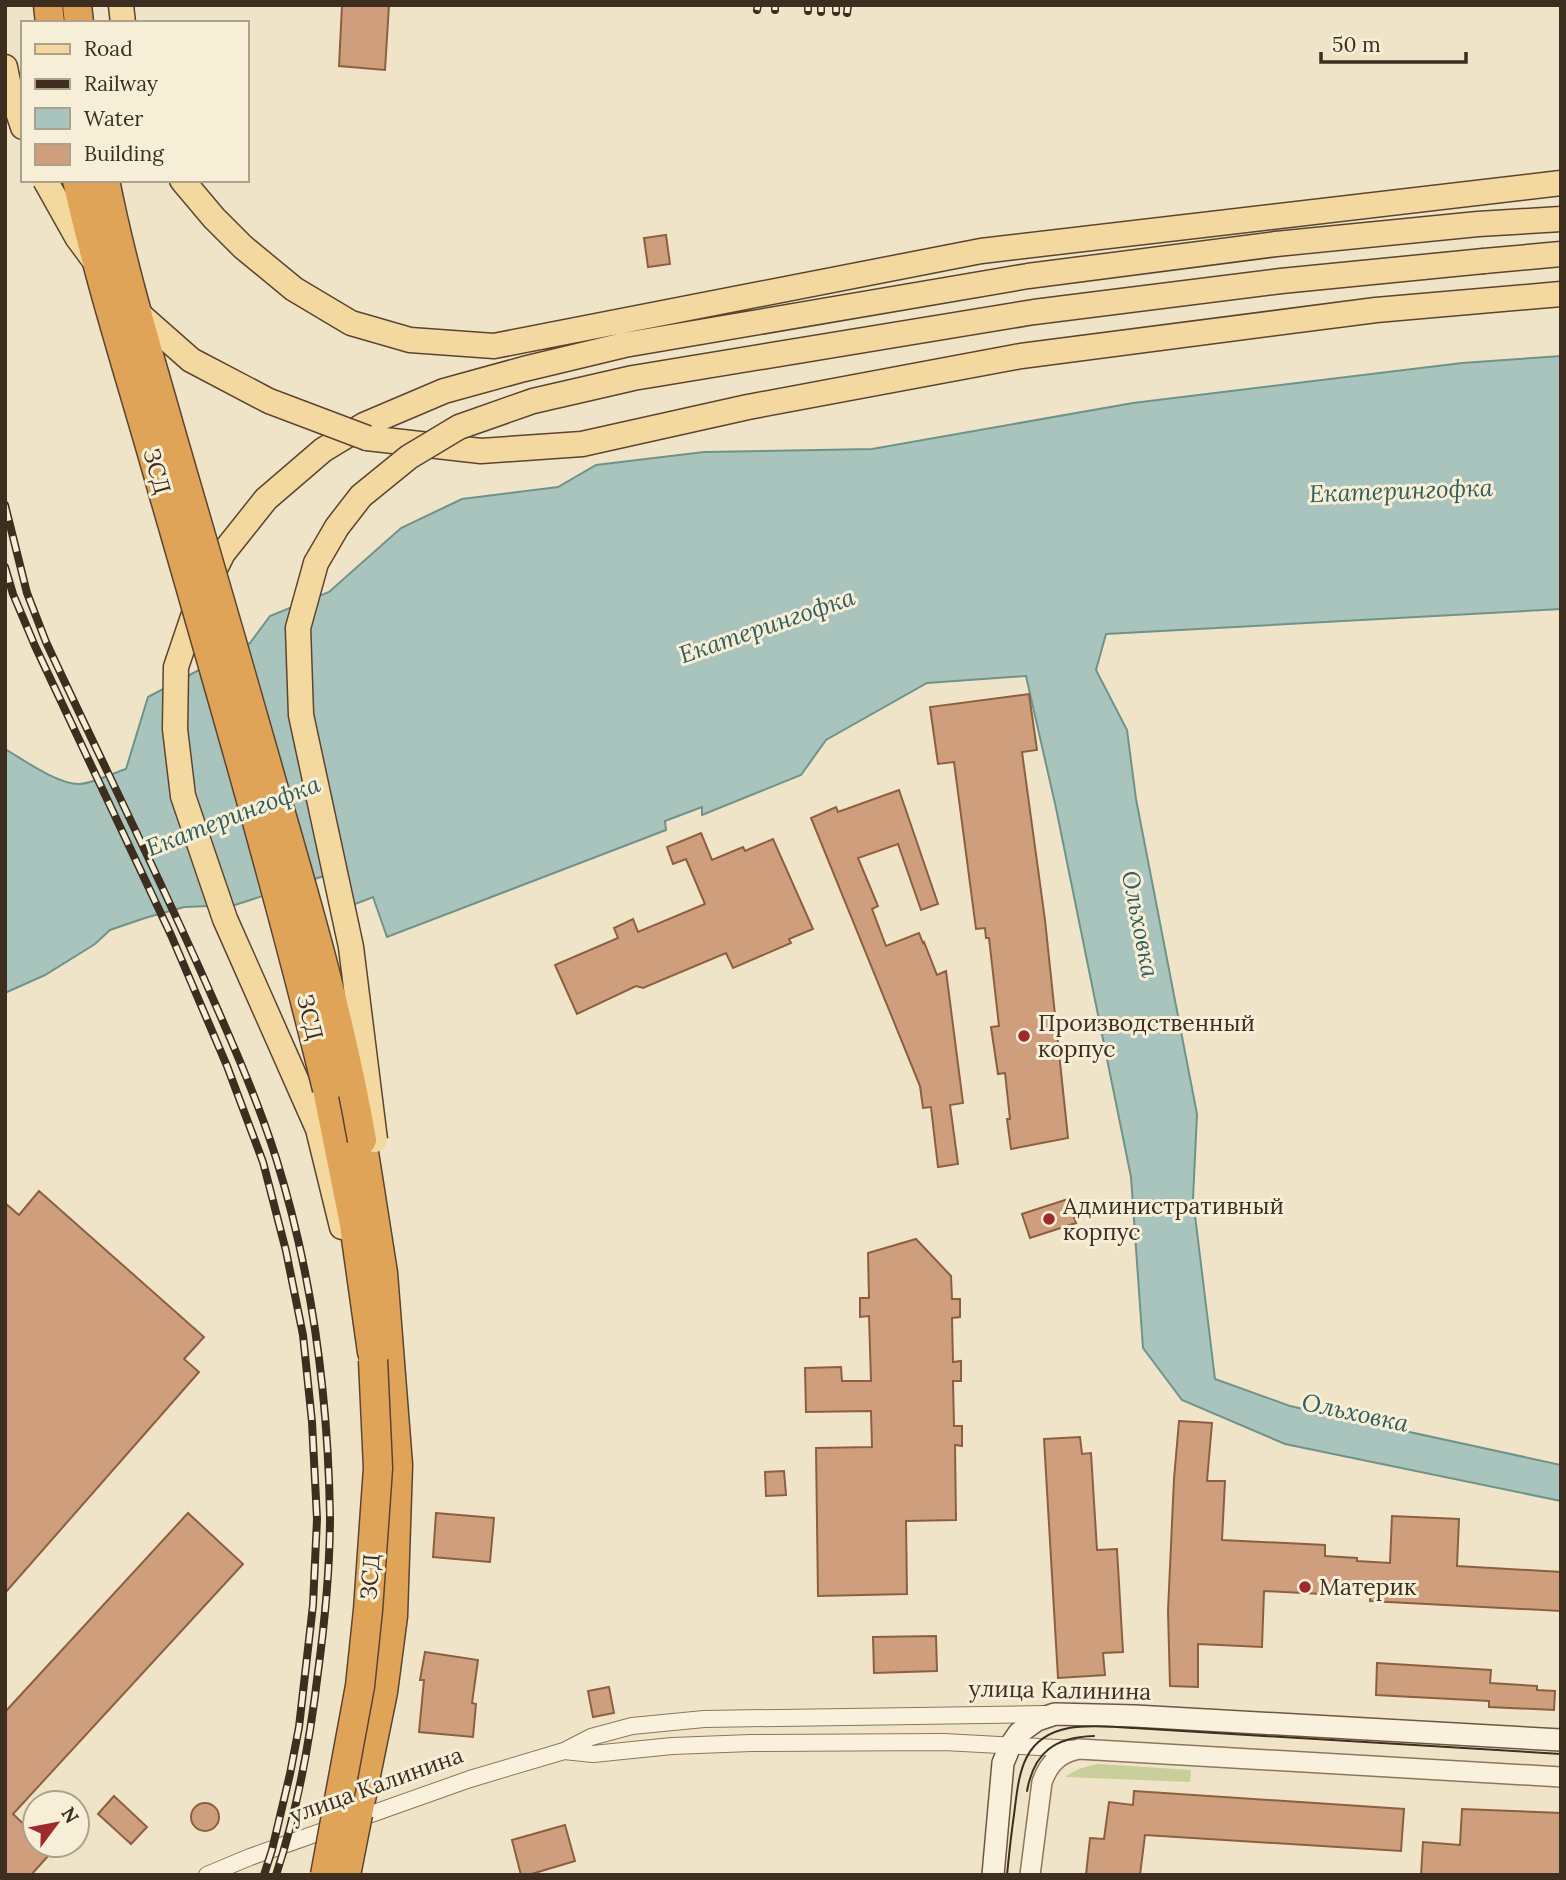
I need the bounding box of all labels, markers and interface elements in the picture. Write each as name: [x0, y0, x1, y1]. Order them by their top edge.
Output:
legend: [21, 21, 248, 182]
scale bar: [1321, 21, 1466, 65]
text: 50 m: [1332, 31, 1381, 58]
text: Road: [84, 35, 133, 62]
text: Railway: [84, 70, 158, 97]
text: Water: [84, 105, 143, 132]
text: Building: [84, 140, 164, 167]
street label: ЗСД: [137, 445, 178, 497]
water label: Екатерингофка: [1309, 472, 1494, 509]
water label: Екатерингофка: [675, 581, 860, 670]
water label: Екатерингофка: [141, 768, 325, 863]
water label: Ольховка: [1115, 868, 1166, 981]
street label: ЗСД: [291, 991, 330, 1043]
place label: Производственный корпус: [1038, 1008, 1255, 1063]
marker: Производственный корпус: [1016, 1028, 1032, 1044]
place label: Административный корпус: [1062, 1191, 1284, 1246]
marker: Административный корпус: [1041, 1211, 1057, 1227]
water label: Ольховка: [1299, 1386, 1412, 1439]
street label: ЗСД: [353, 1553, 386, 1601]
place label: Материк: [1319, 1572, 1417, 1601]
marker: Материк: [1297, 1579, 1313, 1595]
street label: улица Калинина: [968, 1673, 1152, 1706]
street label: улица Калинина: [285, 1740, 467, 1829]
north arrow: [21, 1789, 91, 1859]
text: N: [56, 1802, 85, 1828]

